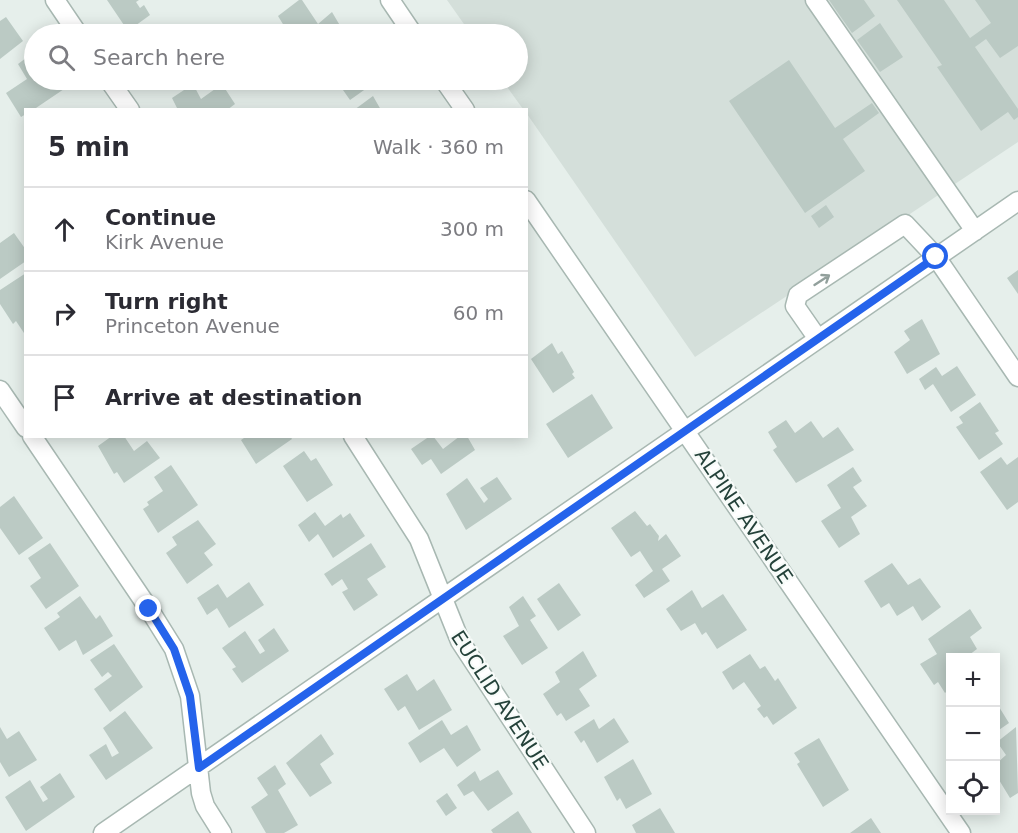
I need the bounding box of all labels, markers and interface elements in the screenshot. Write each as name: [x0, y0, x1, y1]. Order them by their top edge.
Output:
search box: [24, 24, 528, 90]
icon: search: [45, 41, 78, 74]
text: Search here: [93, 45, 225, 70]
text: 5 min: [48, 132, 130, 162]
text: Walk · 360 m: [373, 135, 504, 159]
text: Continue: [105, 205, 216, 230]
icon: ahead: [48, 213, 81, 246]
text: 300 m: [440, 217, 504, 241]
text: Kirk Avenue: [105, 230, 224, 254]
route start: [922, 243, 948, 269]
one-way arrow: [813, 273, 830, 286]
text: Turn right: [105, 289, 228, 314]
icon: right: [48, 297, 81, 330]
text: 60 m: [453, 301, 504, 325]
text: Princeton Avenue: [105, 314, 280, 338]
icon: arrive: [48, 381, 81, 414]
text: Arrive at destination: [105, 385, 362, 410]
street label: ALPINE AVENUE: [690, 444, 798, 588]
route end: [135, 595, 161, 621]
street label: EUCLID AVENUE: [446, 626, 554, 774]
map controls: [946, 653, 1000, 815]
button: +: [946, 653, 1000, 707]
button: −: [946, 707, 1000, 761]
button: locate: [946, 761, 1000, 815]

